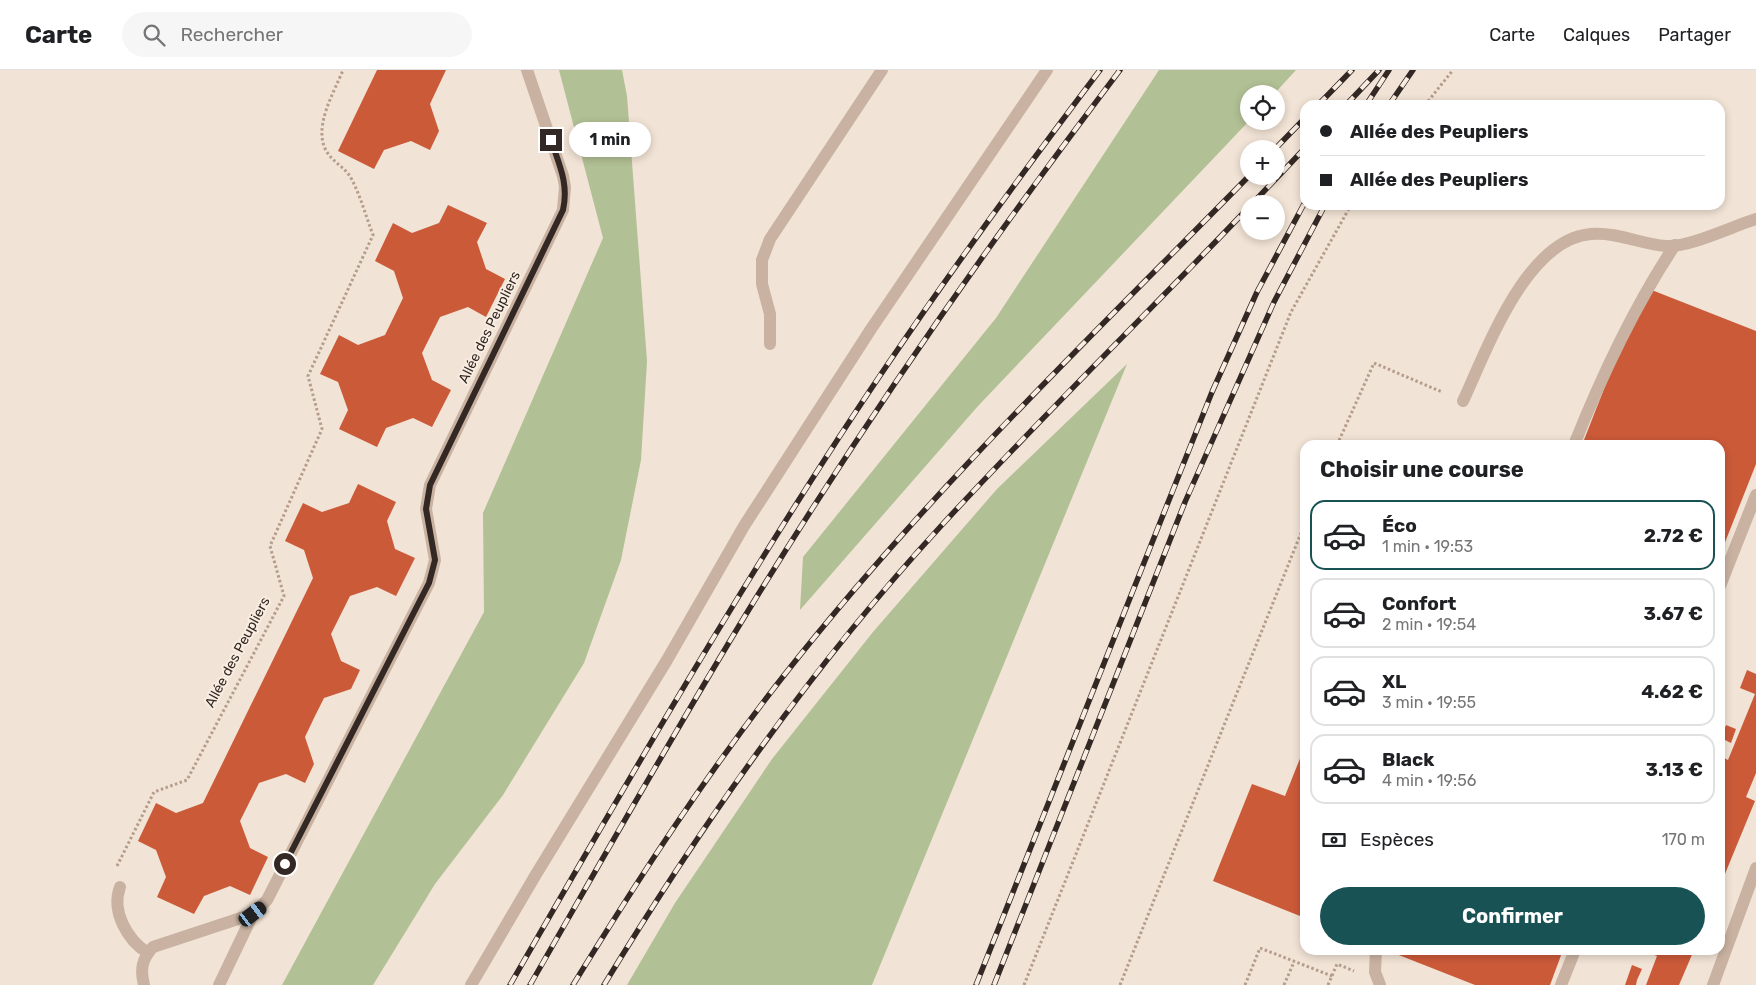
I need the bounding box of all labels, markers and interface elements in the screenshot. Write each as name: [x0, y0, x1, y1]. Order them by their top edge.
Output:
search box: [122, 12, 472, 57]
text: Carte: [25, 21, 92, 49]
icon: search: [140, 21, 168, 49]
text: Rechercher: [180, 23, 283, 46]
text: Carte: [1489, 24, 1535, 46]
text: Calques: [1563, 24, 1630, 46]
text: Partager: [1658, 24, 1731, 46]
map controls: [1240, 85, 1285, 240]
button: locate: [1240, 85, 1285, 130]
text: Allée des Peupliers: [1350, 120, 1528, 143]
callout: 1 min: [568, 122, 651, 158]
route end: [540, 129, 562, 151]
text: 1 min: [590, 130, 630, 149]
button: +: [1240, 140, 1285, 185]
text: Allée des Peupliers: [1350, 168, 1528, 191]
button: −: [1240, 195, 1285, 240]
street label: Allée des Peupliers: [455, 268, 524, 386]
text: Choisir une course: [1320, 456, 1524, 483]
icon: car: [1322, 513, 1367, 558]
text: Éco: [1382, 514, 1417, 537]
text: 2.72 €: [1644, 524, 1703, 547]
text: 1 min · 19:53: [1382, 537, 1473, 556]
icon: car: [1322, 591, 1367, 636]
text: Confort: [1382, 592, 1456, 615]
street label: Allée des Peupliers: [201, 594, 274, 710]
text: 3.67 €: [1644, 602, 1703, 625]
text: 2 min · 19:54: [1382, 615, 1476, 634]
icon: car: [1322, 669, 1367, 714]
text: XL: [1382, 670, 1406, 693]
text: 4.62 €: [1641, 680, 1703, 703]
text: 3 min · 19:55: [1382, 693, 1476, 712]
icon: car: [1322, 747, 1367, 792]
text: Black: [1382, 748, 1434, 771]
text: 3.13 €: [1645, 758, 1703, 781]
text: 4 min · 19:56: [1382, 771, 1476, 790]
icon: cash: [1320, 826, 1348, 854]
text: Espèces: [1360, 828, 1434, 851]
text: 170 m: [1662, 830, 1705, 849]
route start: [274, 853, 296, 875]
button: Confirmer: [1320, 887, 1705, 945]
car: [236, 899, 269, 929]

